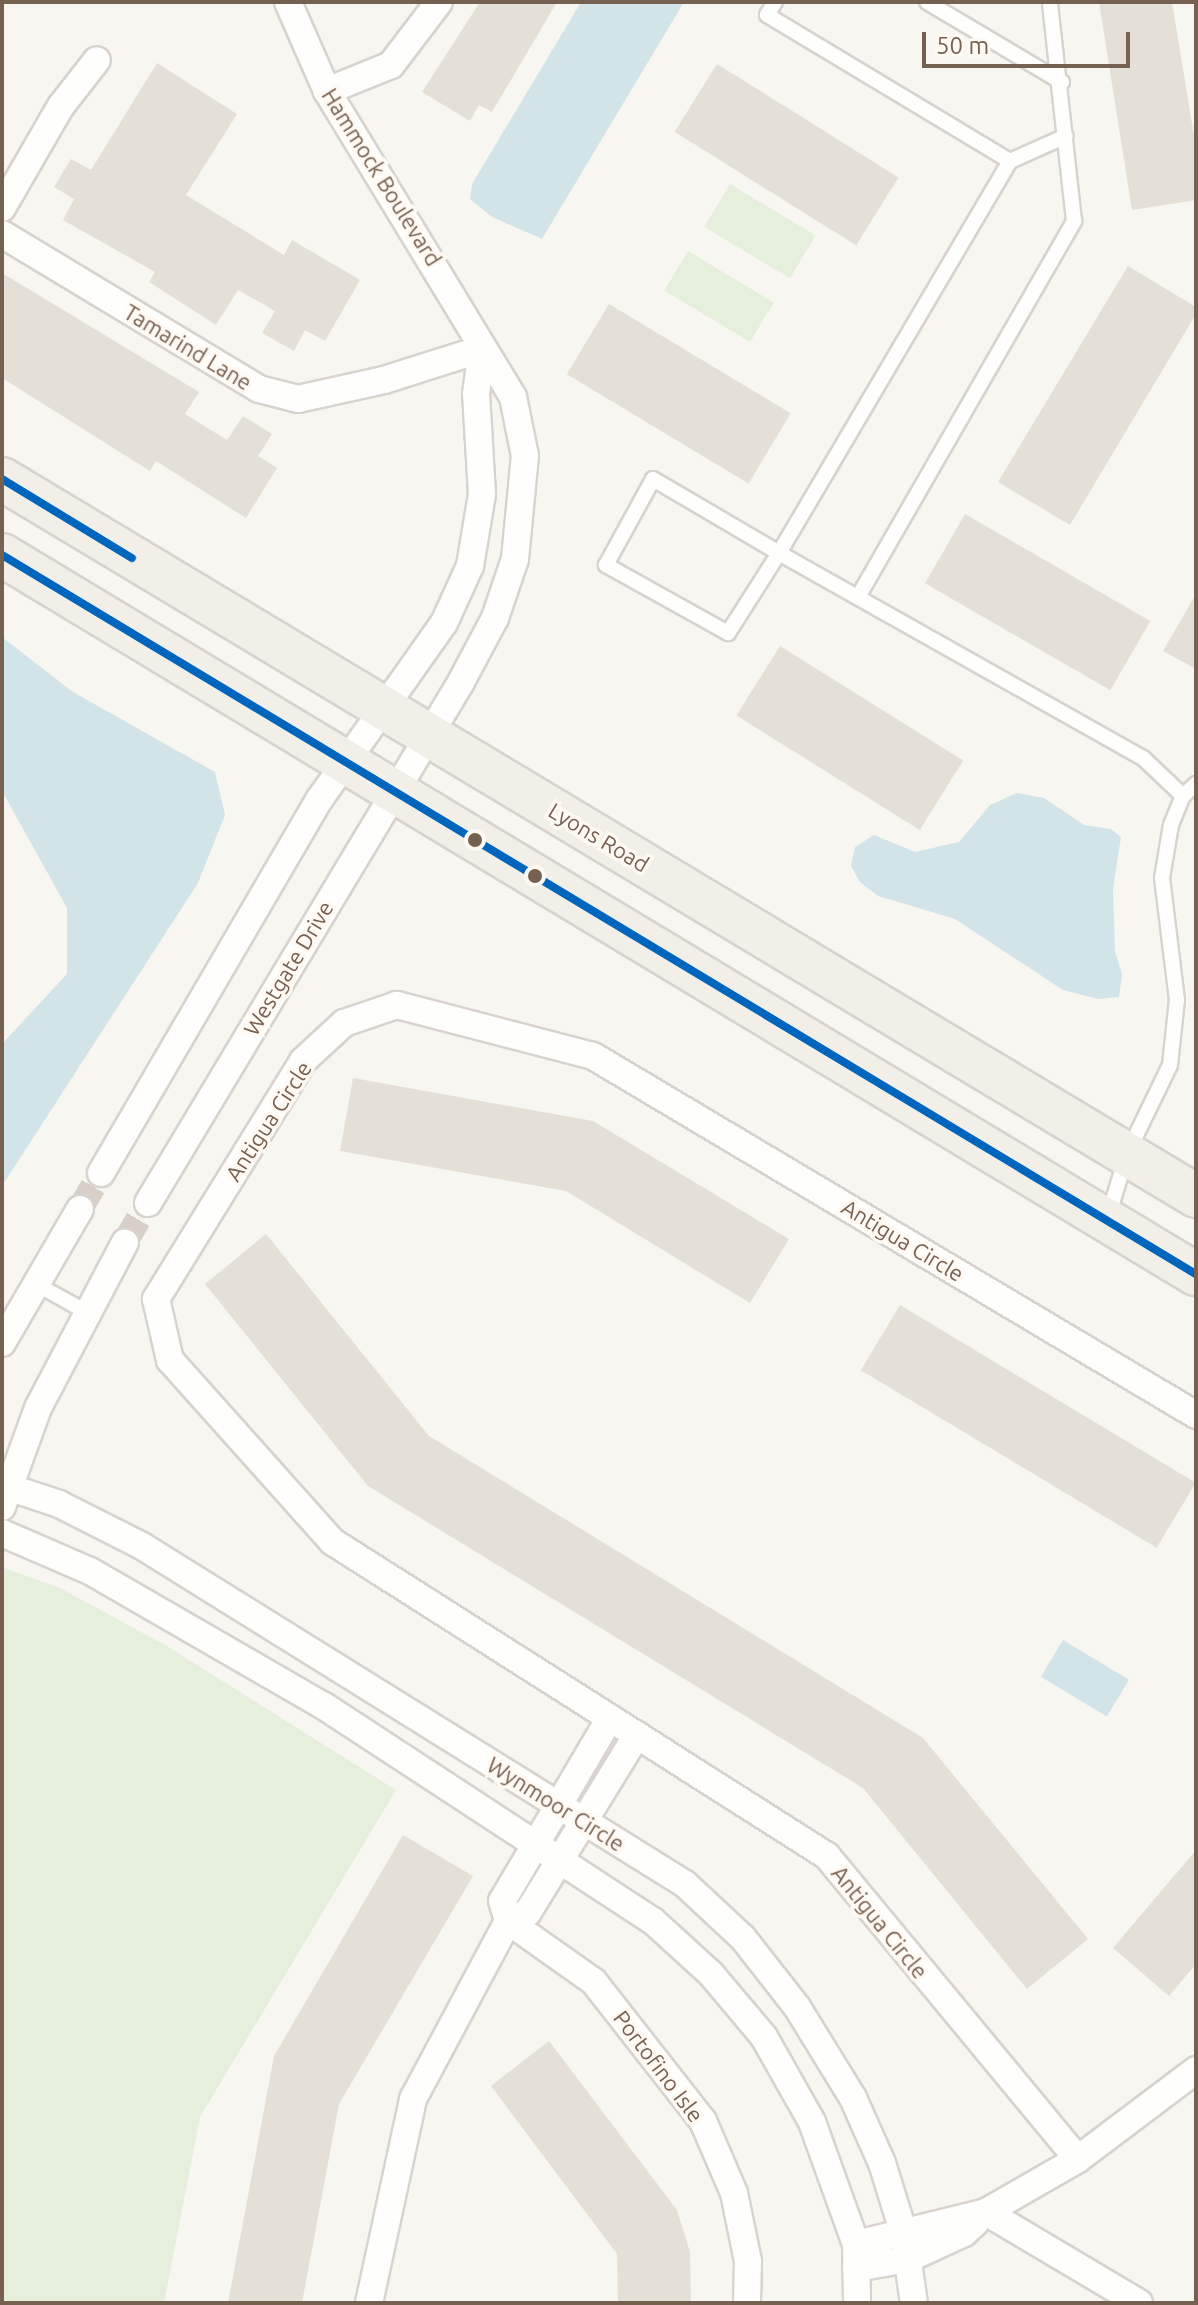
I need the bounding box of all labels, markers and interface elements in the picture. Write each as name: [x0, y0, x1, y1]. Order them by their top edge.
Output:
scale bar: [926, 16, 1134, 66]
text: 50 m: [936, 32, 989, 59]
street label: Hammock Boulevard: [317, 83, 447, 271]
street label: Tamarind Lane: [119, 299, 257, 395]
street label: Lyons Road: [544, 797, 654, 877]
unlabelled marker: [467, 832, 483, 848]
unlabelled marker: [527, 868, 543, 884]
street label: Westgate Drive: [238, 896, 338, 1040]
street label: Antigua Circle: [219, 1056, 317, 1186]
street label: Antigua Circle: [837, 1193, 969, 1287]
street label: Wynmoor Circle: [482, 1751, 630, 1857]
street label: Antigua Circle: [826, 1860, 934, 1984]
street label: Portofino Isle: [608, 2005, 710, 2127]

